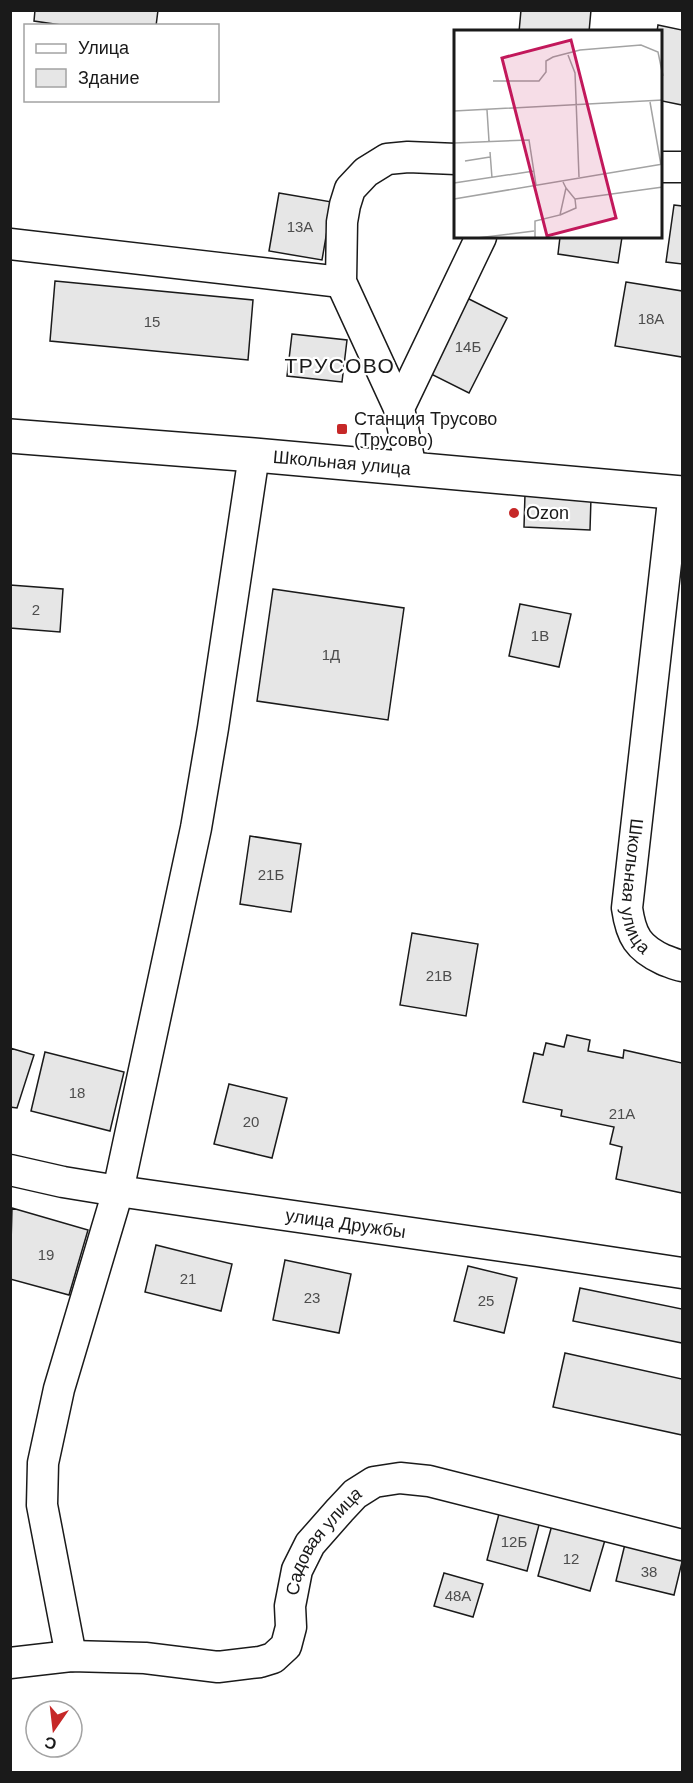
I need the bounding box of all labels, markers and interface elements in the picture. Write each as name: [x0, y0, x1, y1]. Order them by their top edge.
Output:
legend: [24, 24, 219, 102]
inset map: [454, 30, 663, 238]
text: Улица: [78, 38, 130, 58]
text: Здание: [78, 68, 139, 88]
house number: 13А: [287, 218, 313, 235]
house number: 18А: [638, 310, 664, 327]
house number: 15: [144, 313, 160, 330]
house number: 14Б: [455, 338, 481, 355]
district label: ТРУСОВО: [285, 354, 395, 377]
place label: Станция Трусово (Трусово): [354, 409, 497, 450]
marker: Станция Трусово (Трусово): [335, 422, 349, 436]
street label: Школьная улица: [272, 447, 413, 479]
place label: Ozon: [526, 503, 569, 523]
marker: Ozon: [507, 506, 521, 520]
house number: 2: [32, 601, 40, 618]
house number: 1В: [531, 627, 549, 644]
house number: 1Д: [322, 646, 340, 663]
street label: Школьная улица: [617, 818, 655, 959]
house number: 21Б: [258, 866, 284, 883]
house number: 21В: [426, 967, 452, 984]
house number: 18: [69, 1084, 85, 1101]
house number: 21А: [609, 1105, 635, 1122]
house number: 20: [243, 1113, 259, 1130]
street label: улица Дружбы: [284, 1205, 407, 1242]
house number: 19: [38, 1246, 54, 1263]
house number: 21: [180, 1270, 196, 1287]
house number: 23: [304, 1289, 320, 1306]
house number: 25: [478, 1292, 494, 1309]
street label: Садовая улица: [282, 1482, 366, 1597]
house number: 12Б: [501, 1533, 527, 1550]
house number: 12: [563, 1550, 579, 1567]
house number: 38: [641, 1563, 657, 1580]
house number: 48А: [445, 1587, 471, 1604]
north arrow: [24, 1699, 84, 1759]
text: С: [42, 1733, 58, 1753]

